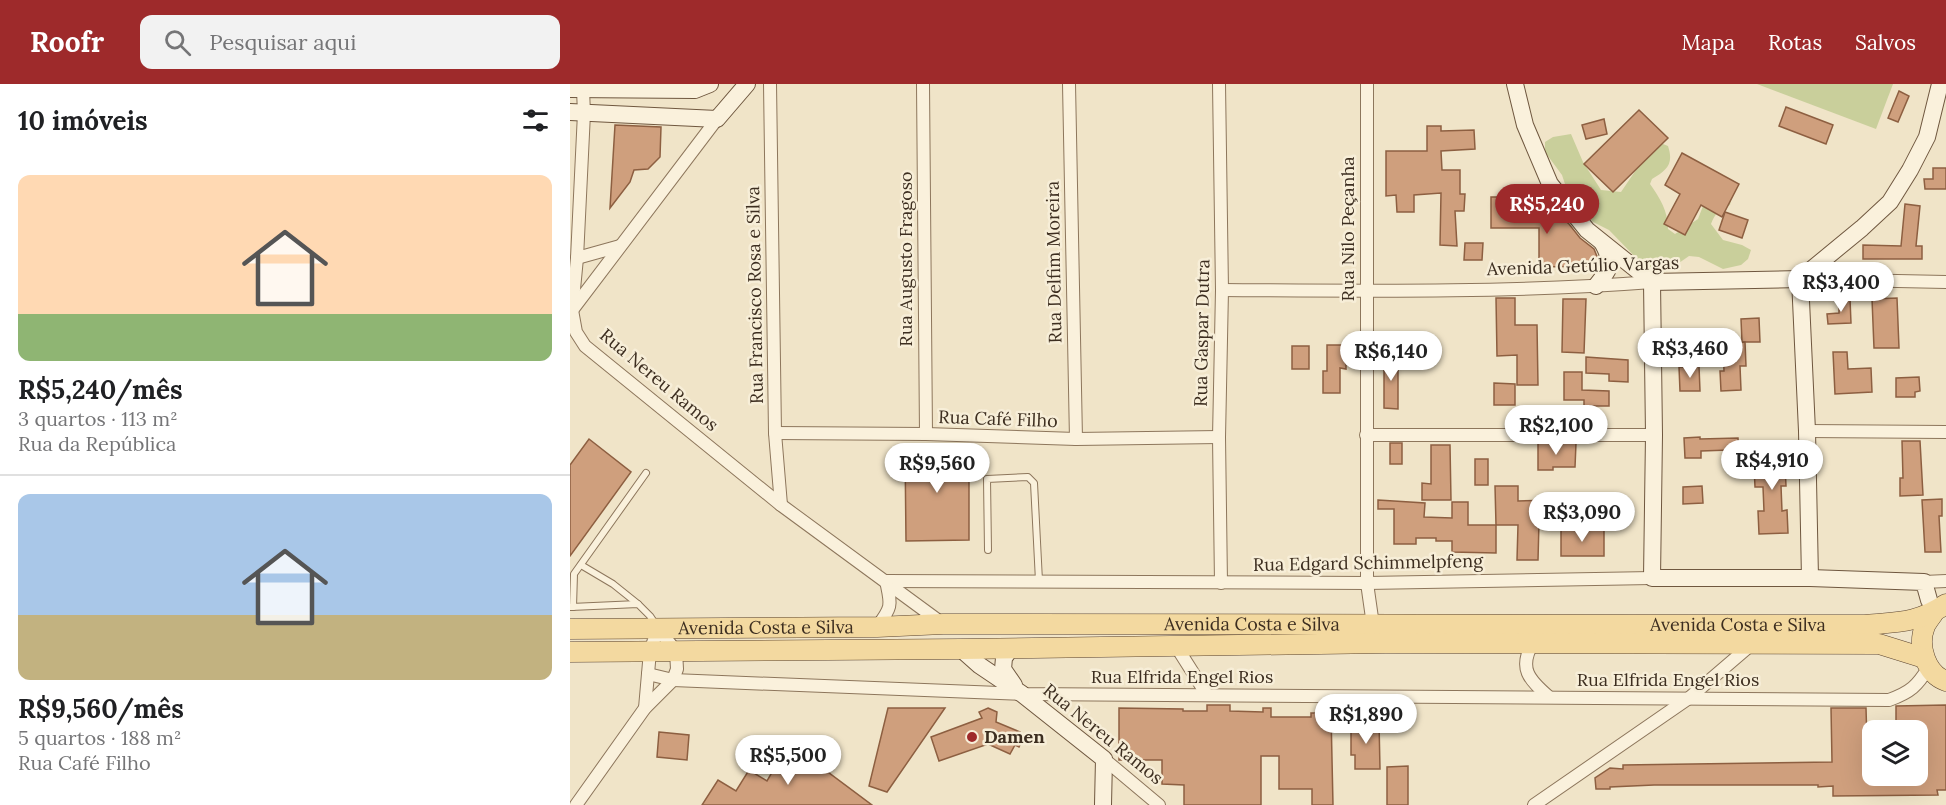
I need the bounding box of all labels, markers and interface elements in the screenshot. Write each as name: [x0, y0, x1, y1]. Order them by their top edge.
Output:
search box: [140, 15, 560, 69]
text: Roofr: [30, 24, 104, 60]
icon: search: [161, 26, 194, 59]
text: Pesquisar aqui: [209, 28, 356, 56]
text: Mapa: [1682, 29, 1735, 56]
text: Rotas: [1768, 29, 1822, 56]
text: Salvos: [1855, 29, 1916, 56]
text: 10 imóveis: [18, 104, 148, 137]
icon: filters: [519, 104, 552, 137]
street label: Rua Nilo Peçanha: [1336, 156, 1359, 302]
street label: Rua Augusto Fragoso: [894, 171, 917, 347]
street label: Rua Delfim Moreira: [1041, 181, 1066, 343]
pin: R$5,240: [1492, 184, 1602, 235]
street label: Rua Francisco Rosa e Silva: [741, 186, 768, 404]
text: R$5,240: [1509, 191, 1585, 216]
icon: home: [231, 214, 339, 322]
street label: Avenida Getúlio Vargas: [1485, 251, 1680, 280]
street label: Rua Gaspar Dutra: [1189, 259, 1214, 407]
pin: R$3,400: [1786, 262, 1896, 313]
text: R$3,400: [1802, 269, 1880, 294]
street label: Rua Nereu Ramos: [595, 323, 723, 436]
pin: R$3,460: [1635, 328, 1745, 379]
pin: R$6,140: [1336, 331, 1446, 382]
text: R$3,460: [1652, 335, 1728, 360]
text: R$6,140: [1354, 338, 1428, 363]
text: R$5,240/mês: [18, 373, 183, 406]
street label: Rua Café Filho: [938, 405, 1058, 432]
pin: R$2,100: [1501, 405, 1611, 456]
text: 3 quartos · 113 m²: [18, 406, 178, 431]
text: R$2,100: [1519, 412, 1593, 437]
text: Rua da República: [18, 431, 176, 456]
pin: R$4,910: [1717, 440, 1827, 491]
pin: R$9,560: [882, 443, 992, 494]
text: R$4,910: [1735, 447, 1809, 472]
text: R$9,560: [899, 450, 975, 475]
pin: R$3,090: [1527, 492, 1637, 543]
text: R$3,090: [1543, 499, 1621, 524]
icon: home: [231, 533, 339, 641]
street label: Rua Edgard Schimmelpfeng: [1253, 549, 1484, 576]
street label: Avenida Costa e Silva: [1163, 612, 1340, 635]
street label: Avenida Costa e Silva: [1649, 613, 1826, 636]
street label: Avenida Costa e Silva: [677, 615, 854, 639]
street label: Rua Elfrida Engel Rios: [1091, 665, 1273, 688]
street label: Rua Elfrida Engel Rios: [1577, 668, 1759, 691]
street label: Rua Nereu Ramos: [1039, 678, 1168, 789]
text: R$9,560/mês: [18, 692, 184, 725]
pin: R$1,890: [1311, 694, 1421, 745]
text: R$1,890: [1329, 701, 1403, 726]
map controls: [1862, 720, 1928, 786]
button: layers: [1862, 720, 1928, 786]
text: 5 quartos · 188 m²: [18, 725, 182, 750]
place label: Damen: [984, 725, 1045, 748]
marker: Damen: [965, 730, 979, 744]
pin: R$5,500: [733, 735, 843, 786]
text: R$5,500: [749, 742, 827, 767]
text: Rua Café Filho: [18, 750, 151, 775]

